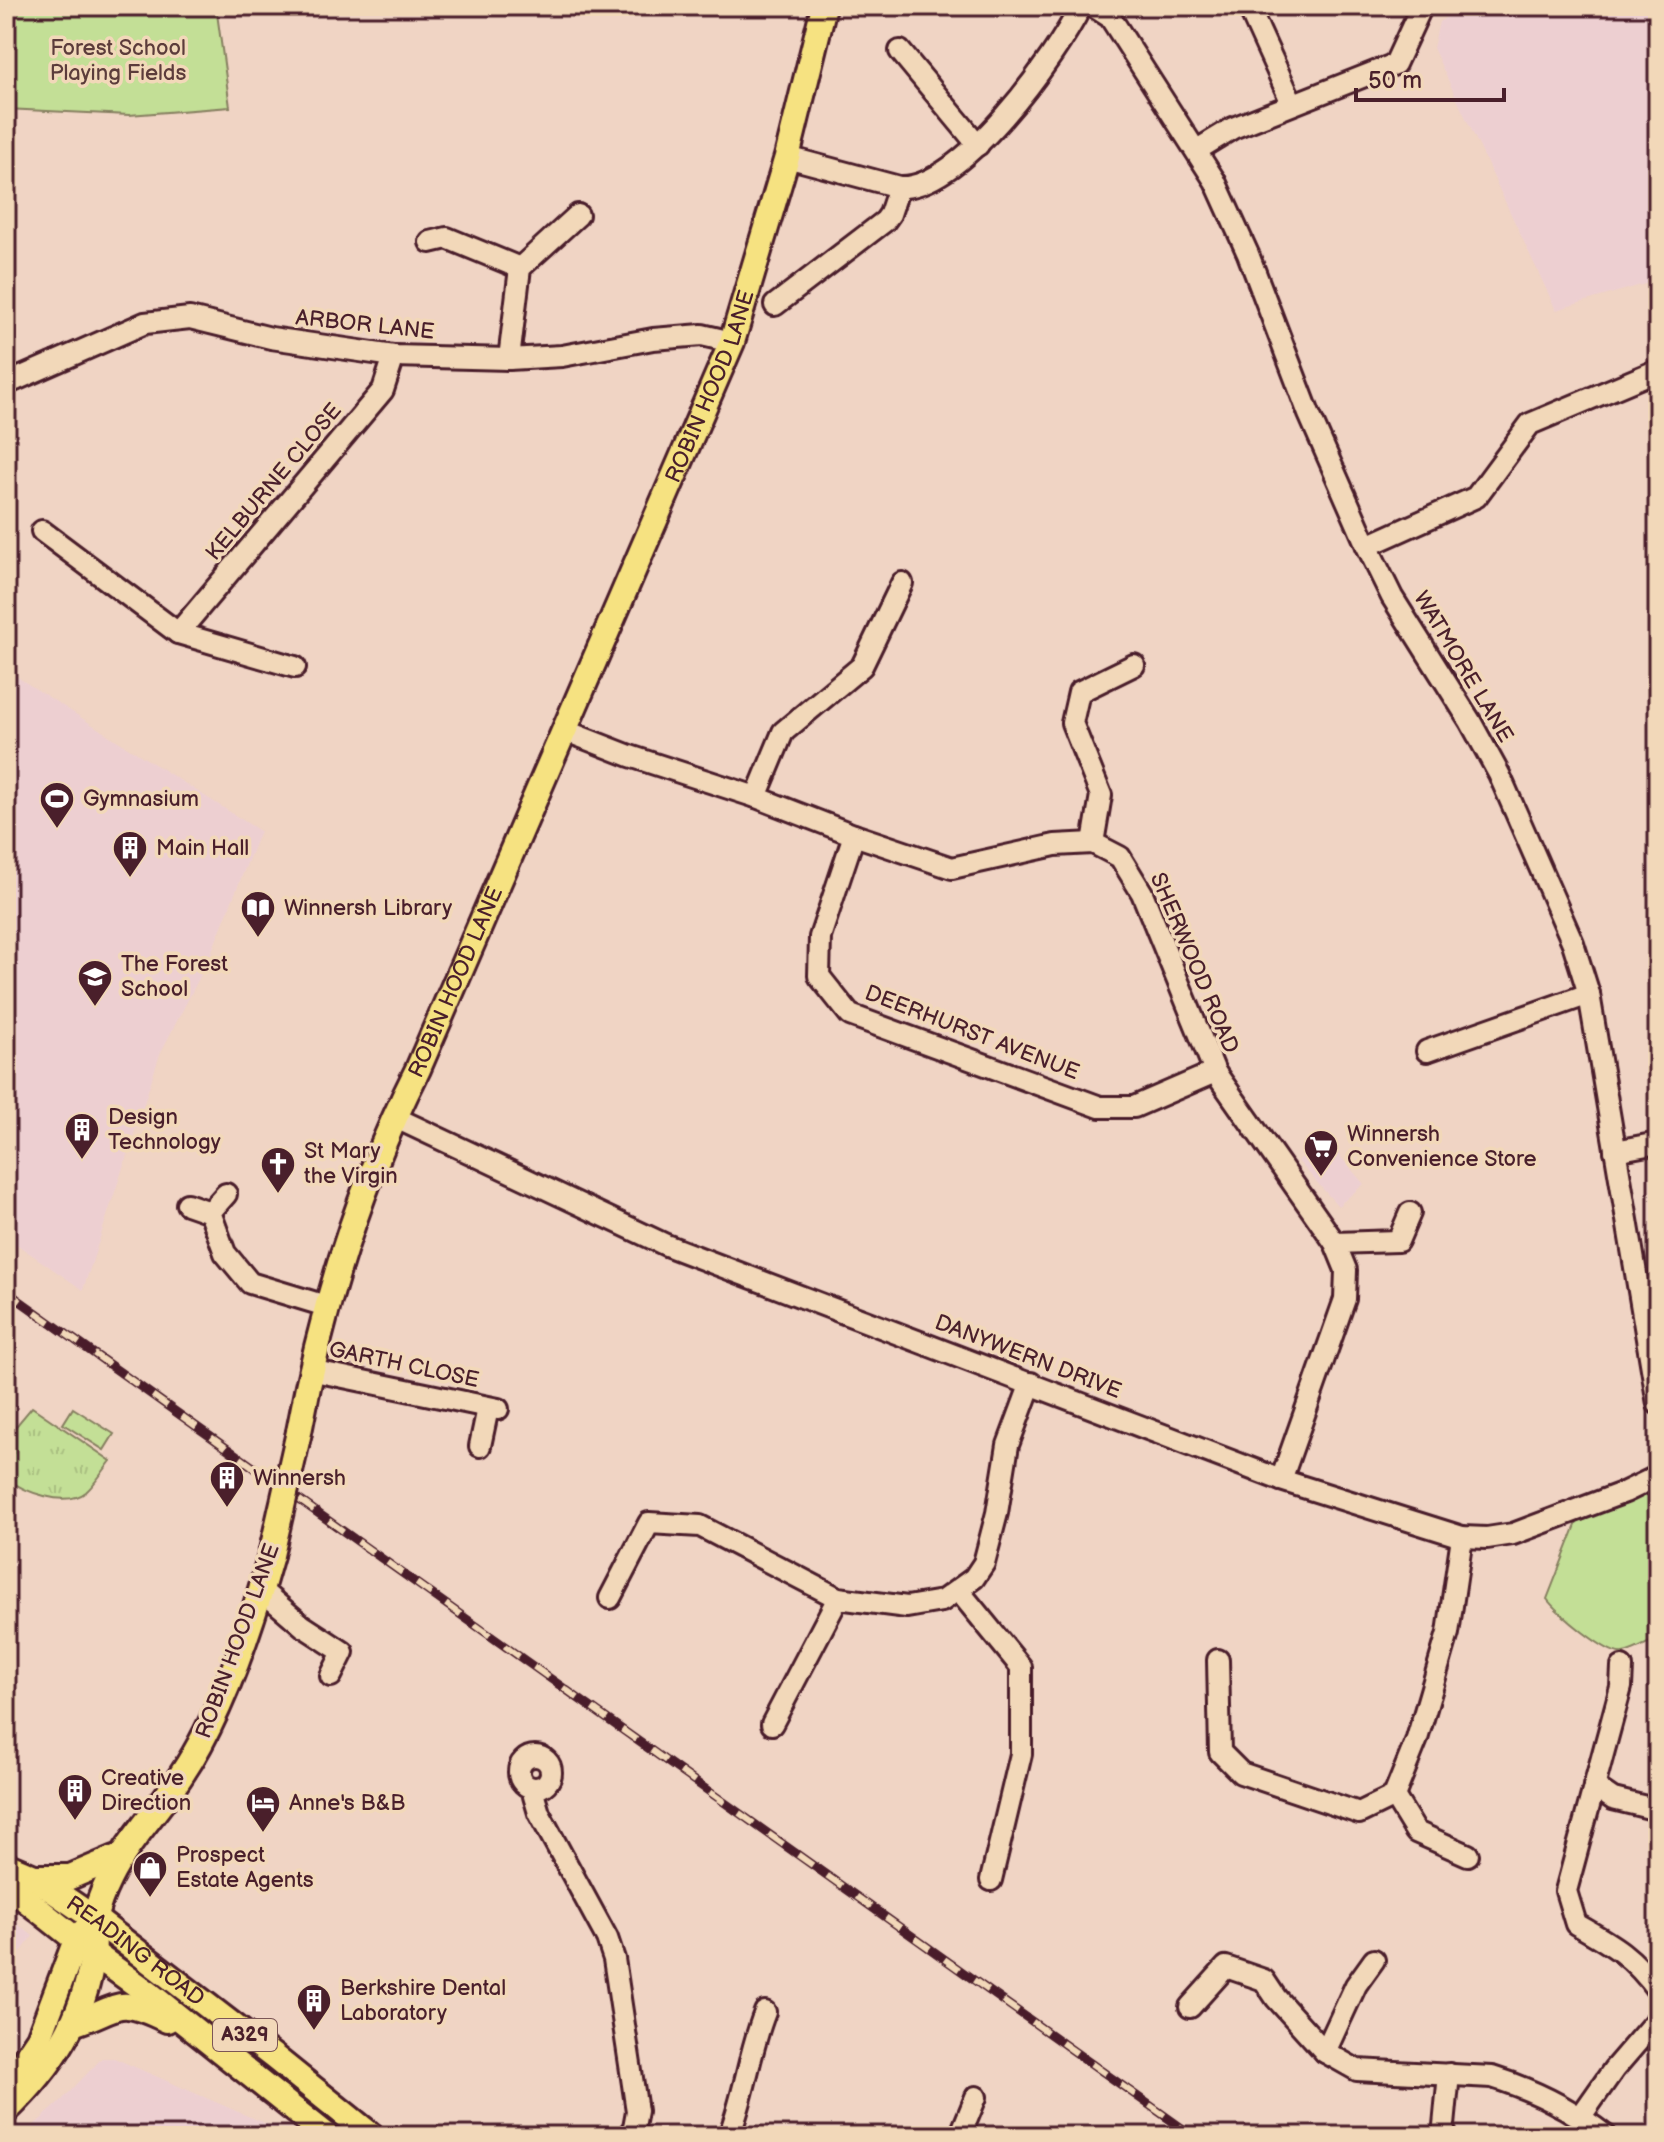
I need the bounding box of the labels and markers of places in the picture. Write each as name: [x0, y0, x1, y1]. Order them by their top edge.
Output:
sports icon: Gymnasium: [38, 780, 76, 830]
place label: Gymnasium: [83, 786, 199, 813]
building icon: Main Hall: [111, 829, 149, 879]
place label: Main Hall: [156, 835, 249, 862]
library icon: Winnersh Library: [239, 889, 277, 939]
place label: Winnersh Library: [284, 895, 452, 922]
place label: The Forest School: [121, 951, 228, 1003]
school or university icon: The Forest School: [76, 958, 114, 1008]
place label: Design Technology: [108, 1104, 221, 1156]
building icon: Design Technology: [63, 1111, 101, 1161]
place label: Winnersh Convenience Store: [1347, 1121, 1537, 1173]
supermarket icon: Winnersh Convenience Store: [1302, 1128, 1340, 1178]
place label: St Mary the Virgin: [304, 1138, 398, 1190]
church icon: St Mary the Virgin: [259, 1145, 297, 1195]
building icon: Winnersh: [208, 1459, 246, 1509]
place label: Winnersh: [253, 1465, 346, 1492]
place label: Creative Direction: [101, 1765, 191, 1817]
building icon: Creative Direction: [56, 1772, 94, 1822]
hotel icon: Anne's B&B: [244, 1784, 282, 1834]
place label: Anne's B&B: [289, 1790, 405, 1817]
place label: Prospect Estate Agents: [176, 1842, 314, 1894]
shop icon: Prospect Estate Agents: [131, 1849, 169, 1899]
place label: Berkshire Dental Laboratory: [340, 1975, 506, 2027]
building icon: Berkshire Dental Laboratory: [295, 1982, 333, 2032]

